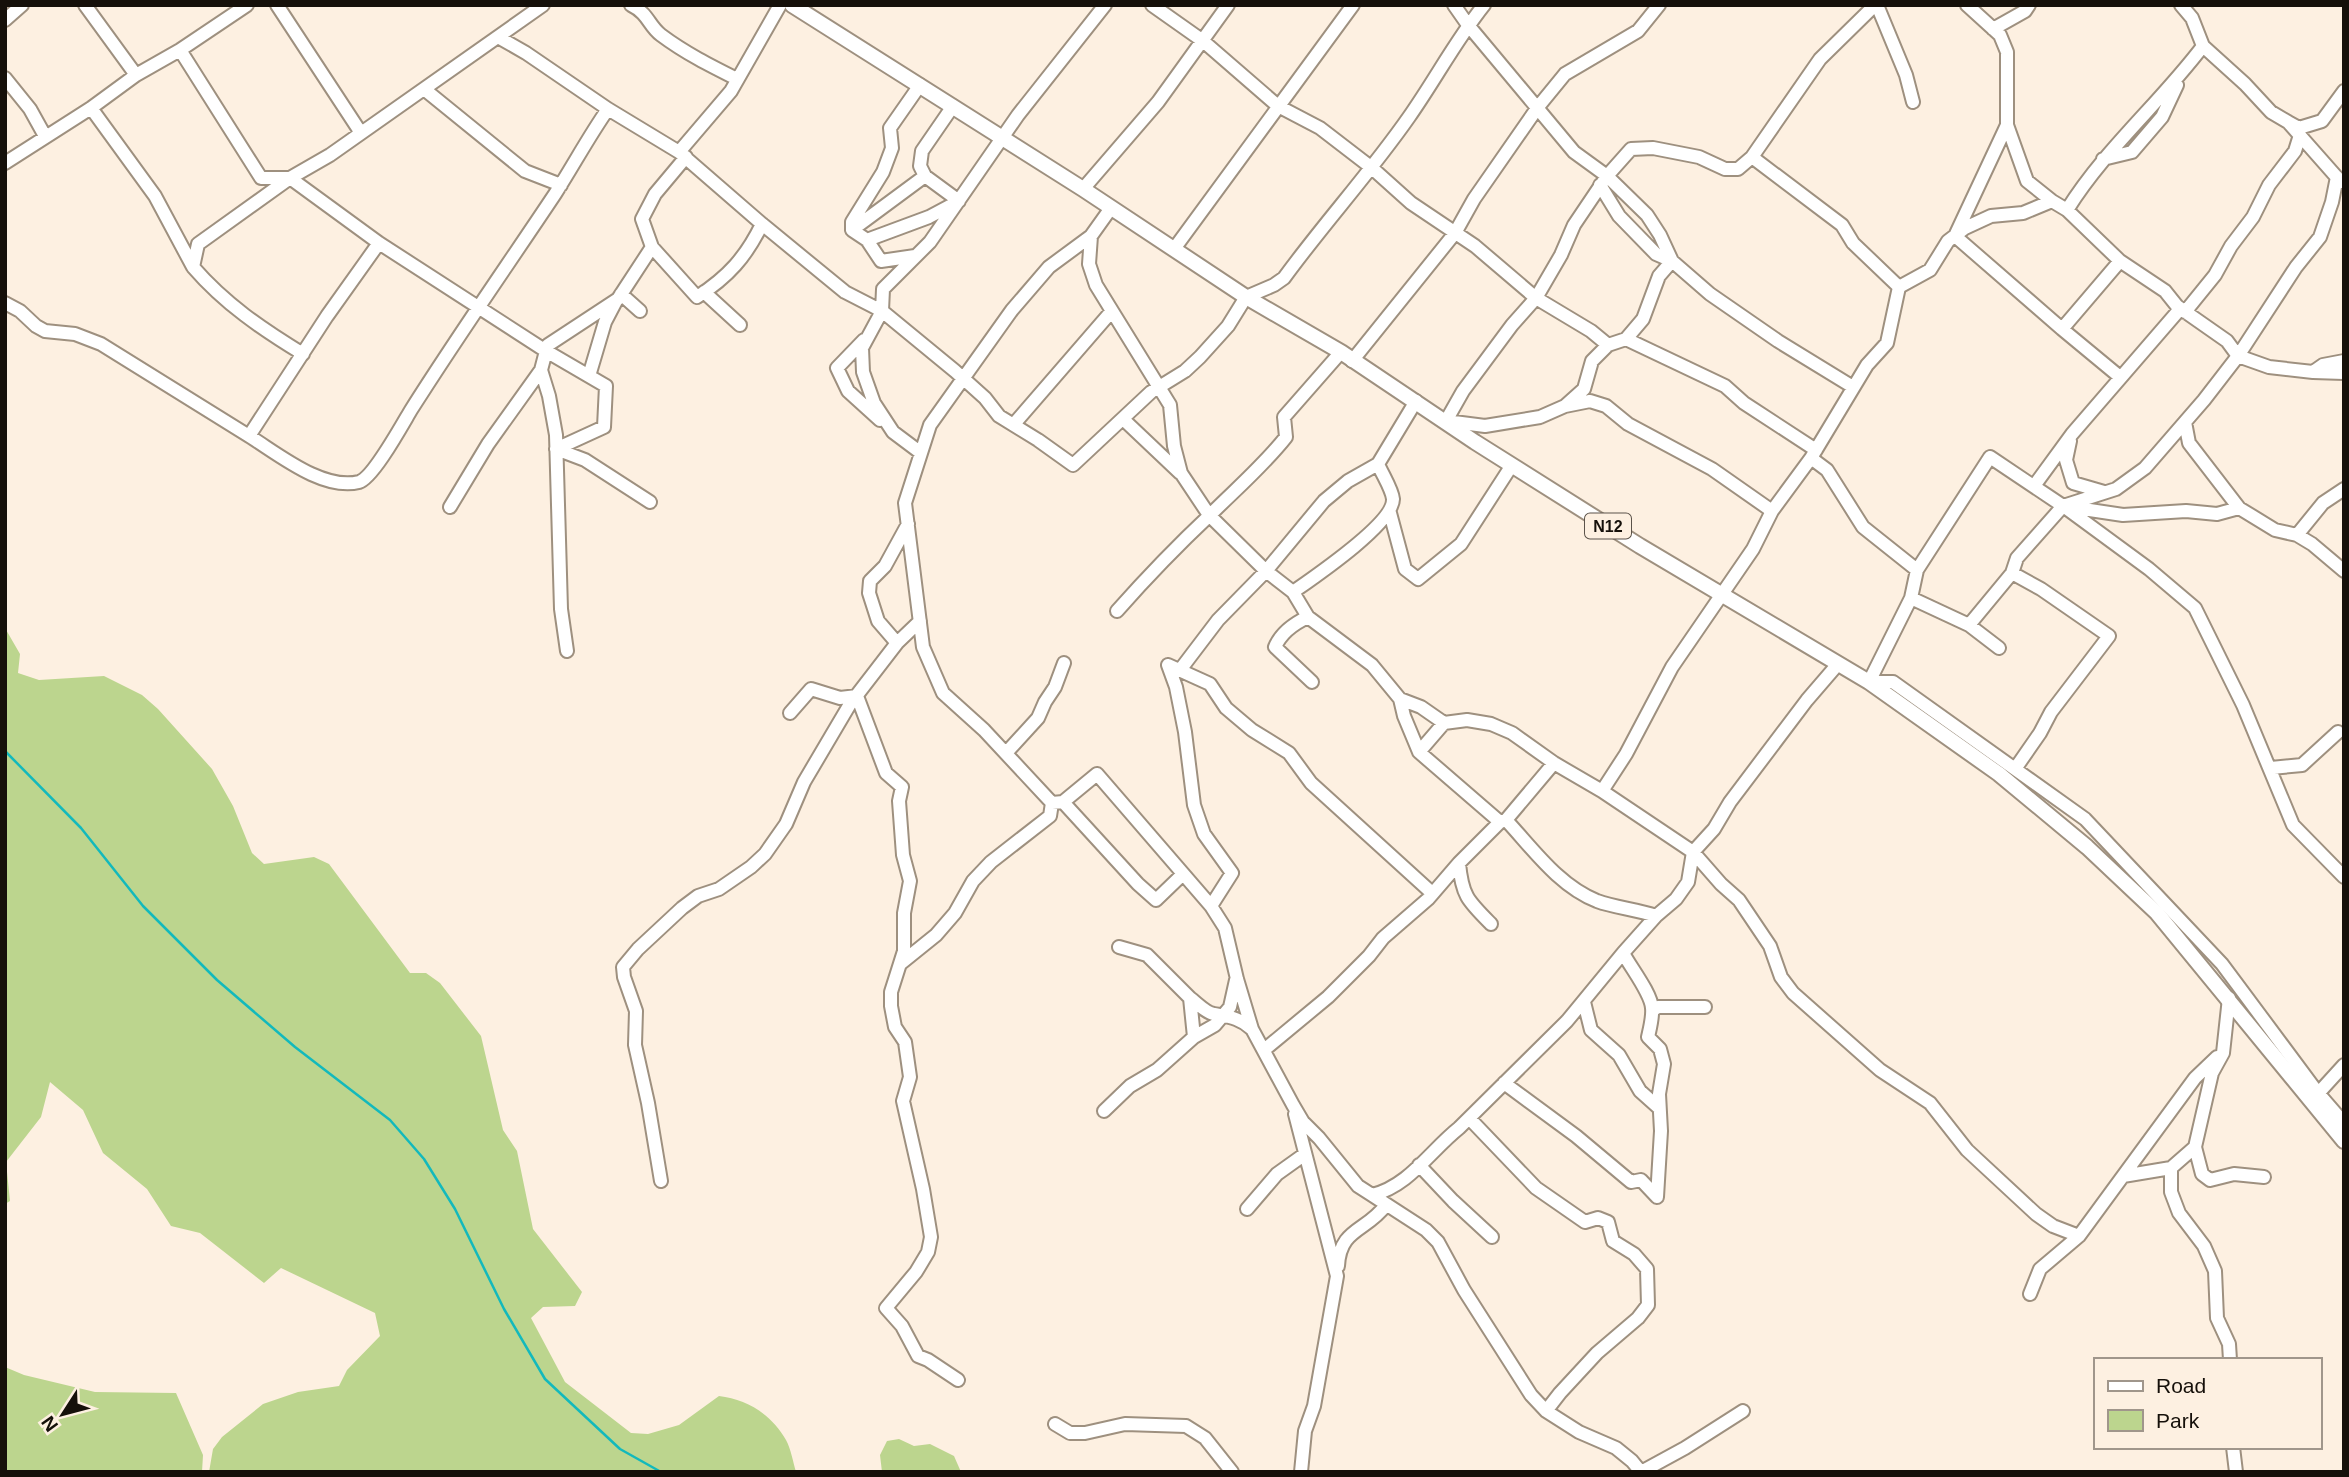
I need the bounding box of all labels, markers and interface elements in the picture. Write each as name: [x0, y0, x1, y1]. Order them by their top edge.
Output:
road number: N12: [1585, 513, 1631, 538]
legend: [2094, 1358, 2321, 1449]
text: Road: [2156, 1374, 2206, 1397]
north arrow: [28, 1379, 98, 1449]
text: Park: [2156, 1409, 2200, 1432]
text: N: [37, 1412, 62, 1435]

